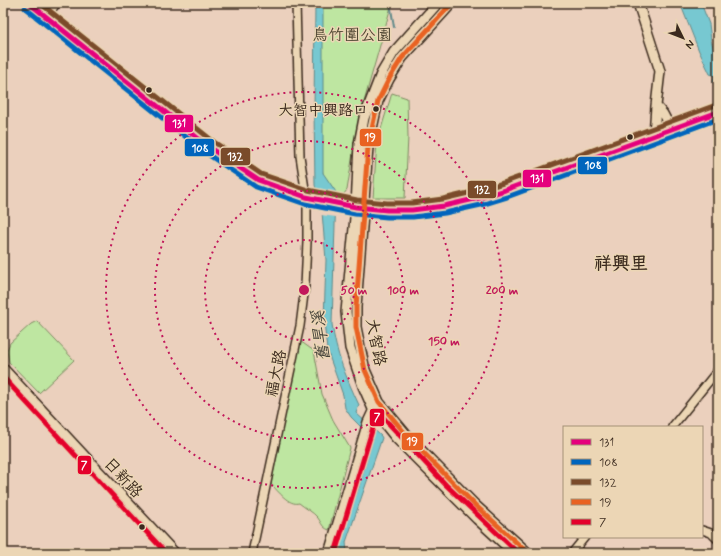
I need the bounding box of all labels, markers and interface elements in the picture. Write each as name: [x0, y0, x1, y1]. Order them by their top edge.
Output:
north arrow: [663, 18, 703, 58]
park label: 鳥竹圍公園: [312, 25, 392, 46]
text: N: [682, 37, 697, 52]
unlabelled marker: [144, 85, 154, 95]
place label: 大智中興路口: [278, 101, 368, 121]
marker: 大智中興路口: [371, 104, 381, 114]
line badge: 131: [164, 114, 194, 133]
text: 131: [172, 117, 186, 131]
line badge: 19: [359, 128, 382, 147]
text: 19: [364, 131, 376, 145]
unlabelled marker: [625, 132, 635, 142]
line badge: 108: [184, 138, 215, 157]
text: 108: [191, 142, 209, 156]
line badge: 132: [220, 147, 251, 166]
text: 132: [227, 150, 243, 164]
line badge: 108: [577, 156, 608, 175]
text: 108: [584, 159, 602, 173]
line badge: 131: [522, 169, 552, 188]
text: 131: [530, 172, 544, 186]
line badge: 132: [467, 180, 497, 199]
text: 132: [474, 183, 490, 197]
district label: 祥興里: [594, 252, 648, 276]
centre of rings: [297, 283, 311, 297]
text: 50 m: [341, 283, 368, 299]
text: 100 m: [387, 283, 420, 299]
text: 200 m: [486, 283, 519, 299]
water label: 舊旱溪: [307, 308, 335, 363]
street label: 大智路: [361, 317, 390, 368]
text: 150 m: [428, 334, 460, 350]
street label: 福大路: [261, 348, 292, 399]
line badge: 7: [369, 408, 385, 427]
text: 7: [374, 411, 381, 425]
legend: [563, 426, 703, 538]
line badge: 19: [401, 432, 424, 451]
text: 19: [406, 435, 418, 449]
text: 131: [599, 435, 614, 451]
street label: 日新路: [99, 453, 147, 503]
line badge: 7: [77, 455, 92, 475]
text: 108: [599, 455, 618, 471]
text: 7: [81, 459, 88, 473]
text: 132: [599, 475, 617, 491]
text: 19: [599, 495, 612, 511]
text: 7: [599, 515, 606, 531]
unlabelled marker: [137, 522, 147, 532]

